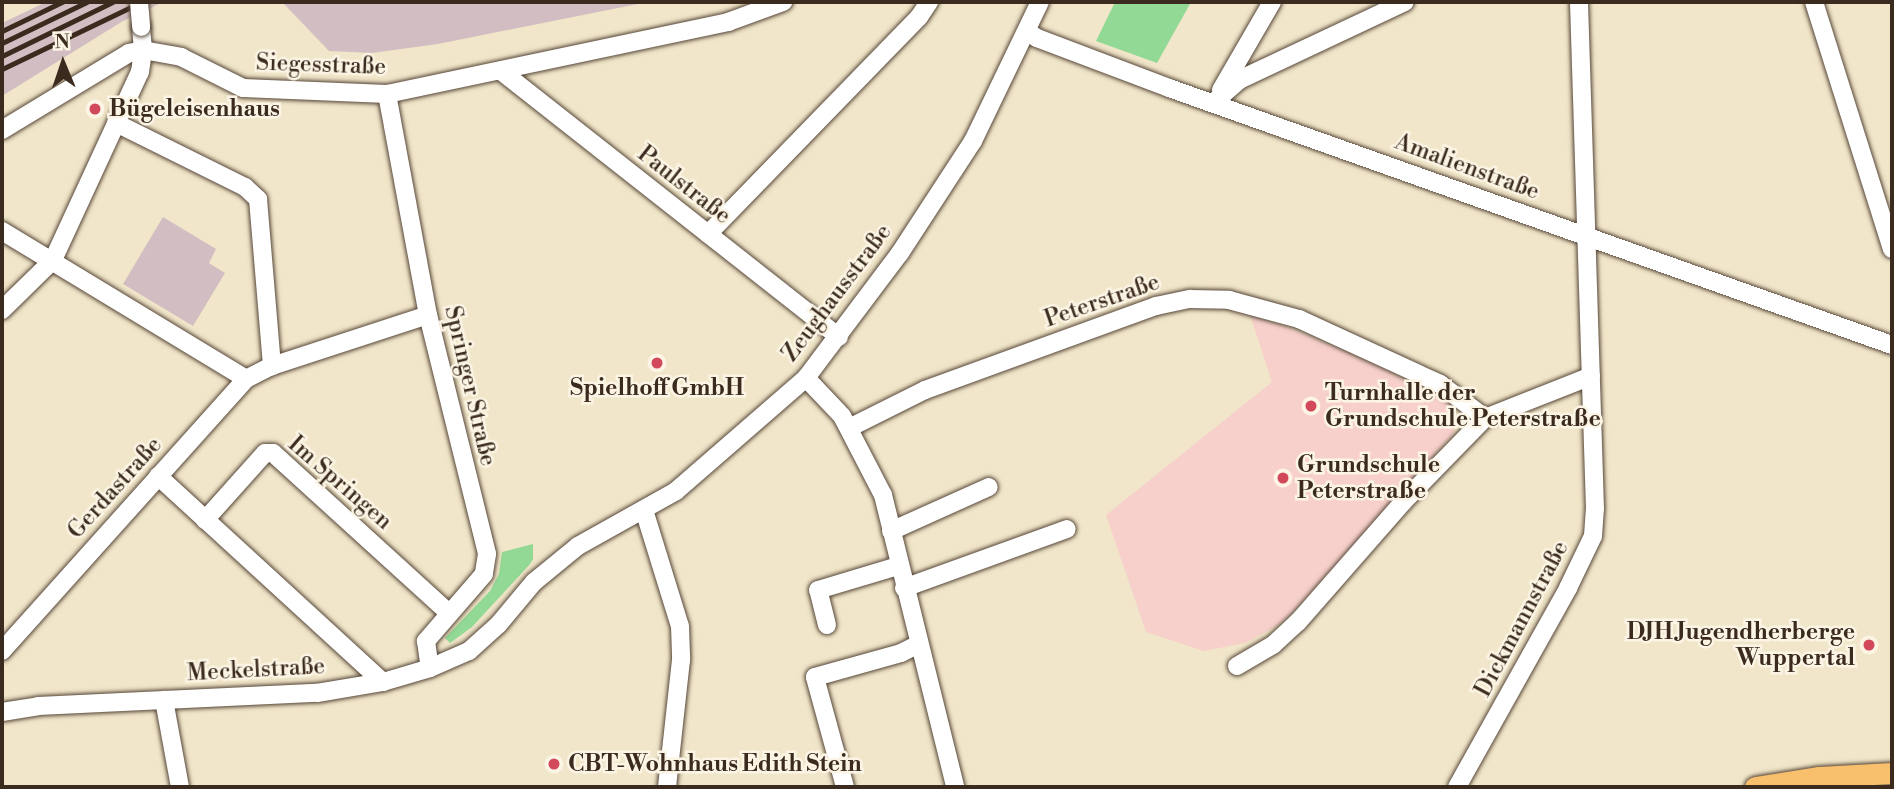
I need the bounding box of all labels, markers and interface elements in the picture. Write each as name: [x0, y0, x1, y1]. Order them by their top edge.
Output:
north arrow: [28, 28, 98, 98]
text: N: [54, 30, 70, 54]
street label: Siegesstraße: [255, 49, 387, 81]
place label: Bügeleisenhaus: [109, 95, 280, 123]
marker: Bügeleisenhaus: [87, 101, 103, 117]
street label: Amalienstraße: [1391, 128, 1543, 206]
street label: Paulstraße: [632, 140, 736, 230]
street label: Zeughausstraße: [776, 219, 898, 367]
street label: Peterstraße: [1041, 268, 1163, 334]
street label: Springer Straße: [438, 303, 502, 469]
marker: Spielhoff GmbH: [649, 355, 665, 371]
place label: Spielhoff GmbH: [570, 374, 744, 402]
place label: Turnhalle der Grundschule Peterstraße: [1325, 379, 1601, 433]
marker: Turnhalle der Grundschule Peterstraße: [1303, 398, 1319, 414]
street label: Im Springen: [282, 430, 398, 536]
street label: Gerdastraße: [62, 431, 168, 545]
place label: Grundschule Peterstraße: [1297, 451, 1440, 505]
marker: Grundschule Peterstraße: [1275, 470, 1291, 486]
street label: Dickmannstraße: [1469, 536, 1575, 702]
place label: DJH Jugendherberge Wuppertal: [1627, 618, 1855, 672]
marker: DJH Jugendherberge Wuppertal: [1861, 637, 1877, 653]
street label: Meckelstraße: [186, 653, 326, 687]
place label: CBT-Wohnhaus Edith Stein: [568, 750, 862, 778]
marker: CBT-Wohnhaus Edith Stein: [546, 756, 562, 772]

